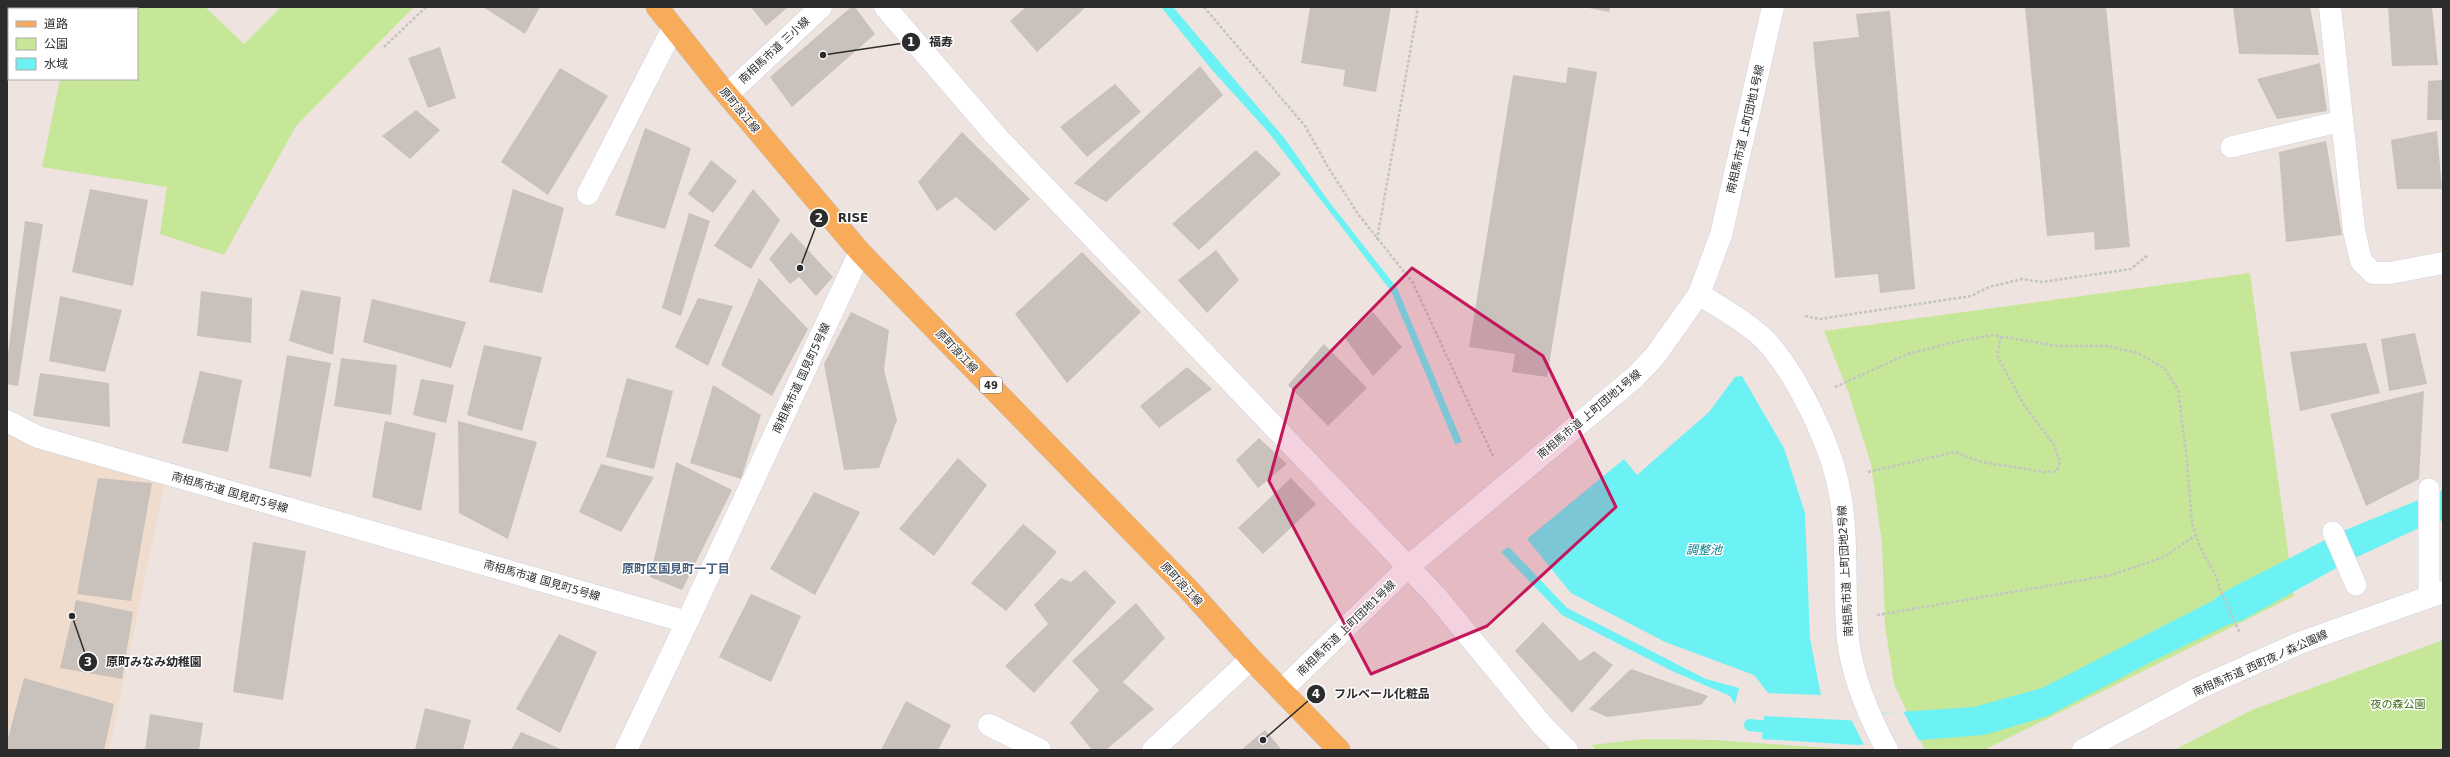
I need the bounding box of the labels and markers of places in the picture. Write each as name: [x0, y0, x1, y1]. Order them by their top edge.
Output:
callout: 福寿: [901, 30, 961, 54]
callout: RISE: [809, 206, 876, 230]
callout: 原町みなみ幼稚園: [78, 650, 210, 674]
callout: フルベール化粧品: [1306, 682, 1438, 706]

